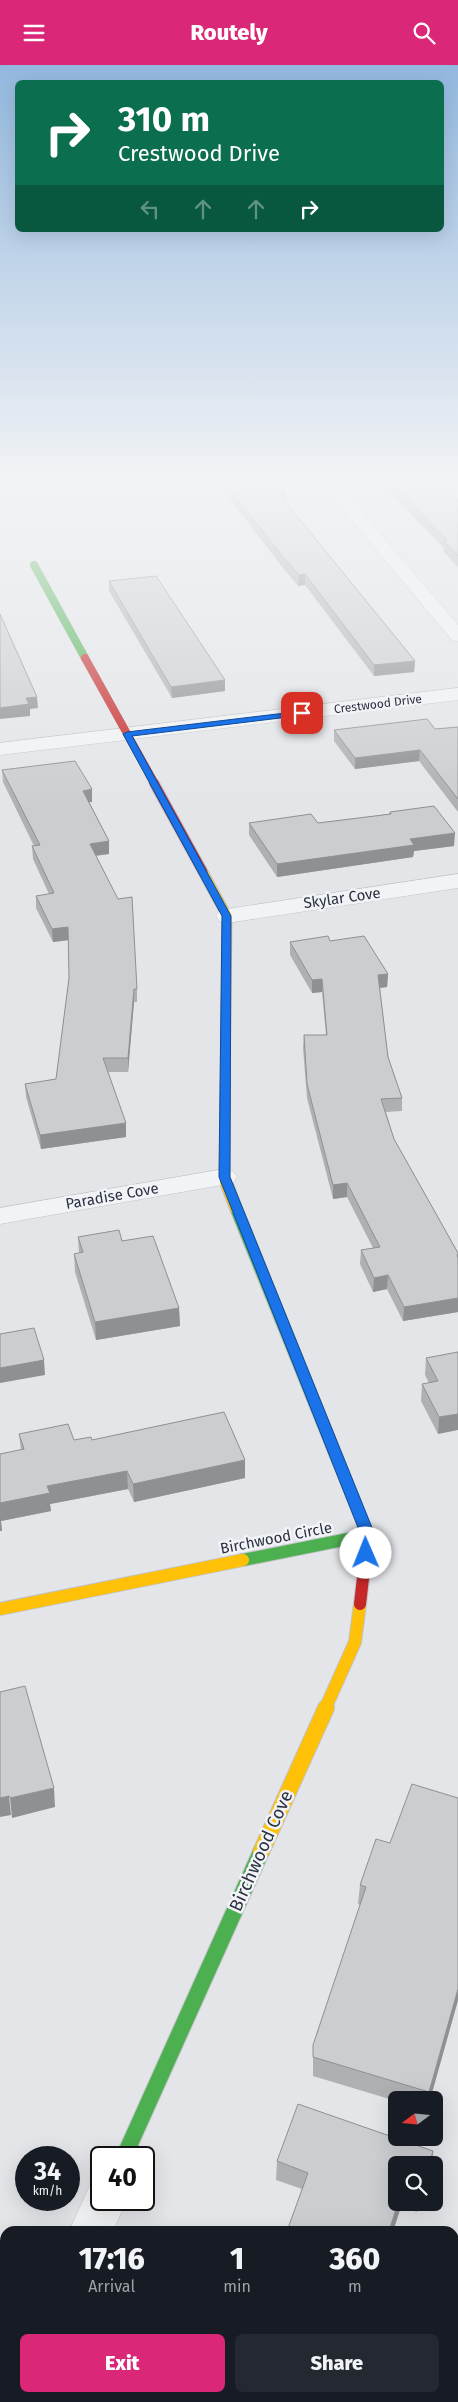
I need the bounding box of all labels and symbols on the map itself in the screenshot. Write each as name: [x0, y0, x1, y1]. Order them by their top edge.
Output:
pin: [281, 692, 323, 734]
street label: Crestwood Drive: [333, 692, 423, 716]
street label: Skylar Cove: [302, 884, 382, 912]
street label: Paradise Cove: [64, 1179, 160, 1213]
street label: Birchwood Circle: [219, 1518, 333, 1558]
position arrow: [339, 1526, 391, 1578]
street label: Birchwood Cove: [225, 1787, 297, 1915]
north arrow: [388, 2091, 442, 2146]
speed limit sign: 40: [90, 2146, 155, 2211]

